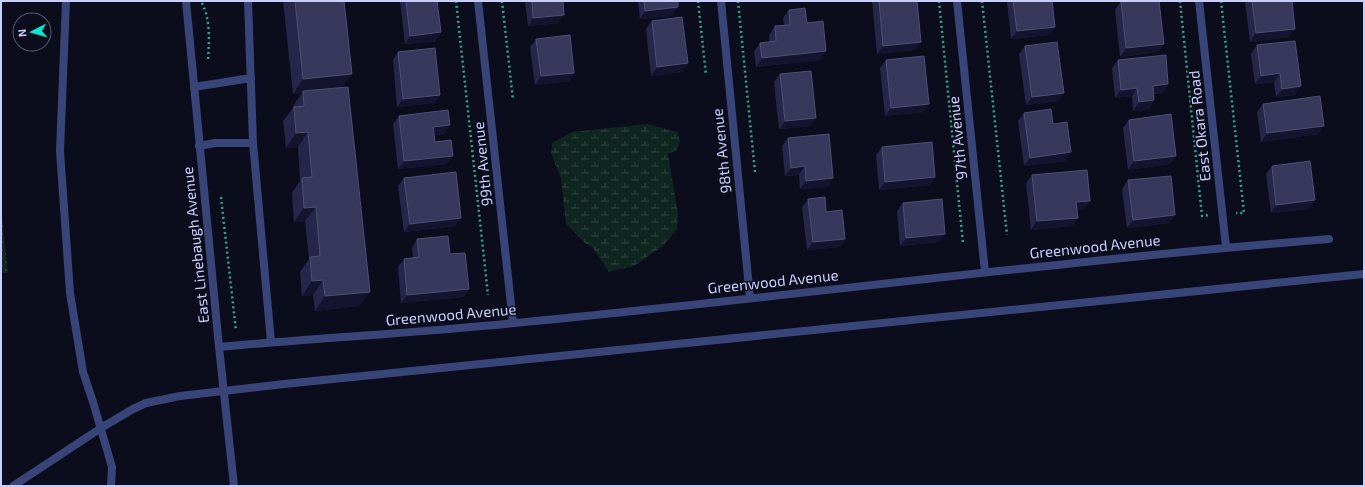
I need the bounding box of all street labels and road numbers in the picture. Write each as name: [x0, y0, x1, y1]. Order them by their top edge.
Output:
street label: East Okara Road: [1184, 70, 1214, 182]
street label: 97th Avenue: [944, 95, 970, 181]
street label: 98th Avenue: [708, 108, 734, 194]
street label: 99th Avenue: [469, 121, 495, 207]
street label: East Linebaugh Avenue: [178, 166, 212, 324]
street label: Greenwood Avenue: [1029, 230, 1161, 262]
street label: Greenwood Avenue: [707, 265, 839, 297]
street label: Greenwood Avenue: [385, 299, 517, 329]

